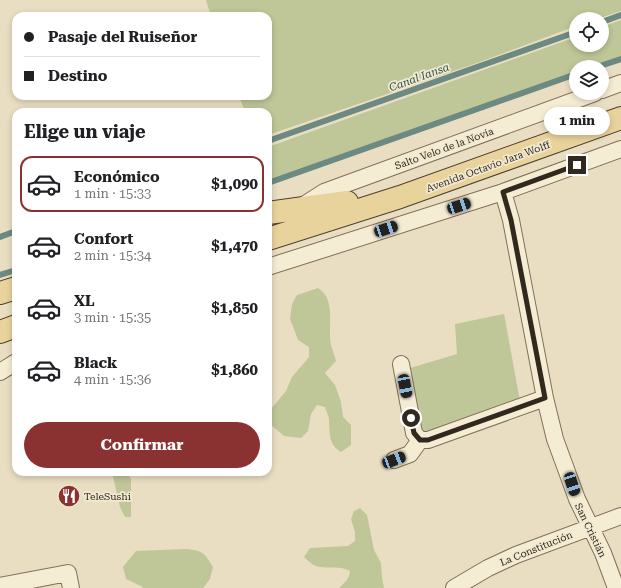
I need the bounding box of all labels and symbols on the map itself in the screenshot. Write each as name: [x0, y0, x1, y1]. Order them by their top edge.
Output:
water label: Canal Iansa: [387, 60, 451, 94]
callout: 1 min: [544, 107, 610, 135]
street label: Salto Velo de la Novia: [393, 125, 496, 171]
street label: Avenida Octavio Jara Wolff: [425, 139, 552, 194]
route end: [568, 156, 586, 174]
car: [446, 197, 472, 215]
car: [373, 220, 399, 238]
car: [397, 373, 413, 399]
route start: [402, 409, 420, 427]
car: [381, 450, 407, 470]
car: [563, 471, 581, 497]
restaurant icon: TeleSushi: [56, 483, 82, 509]
place label: TeleSushi: [84, 491, 131, 502]
street label: San Cristián: [573, 501, 609, 560]
street label: La Constitución: [498, 529, 574, 568]

